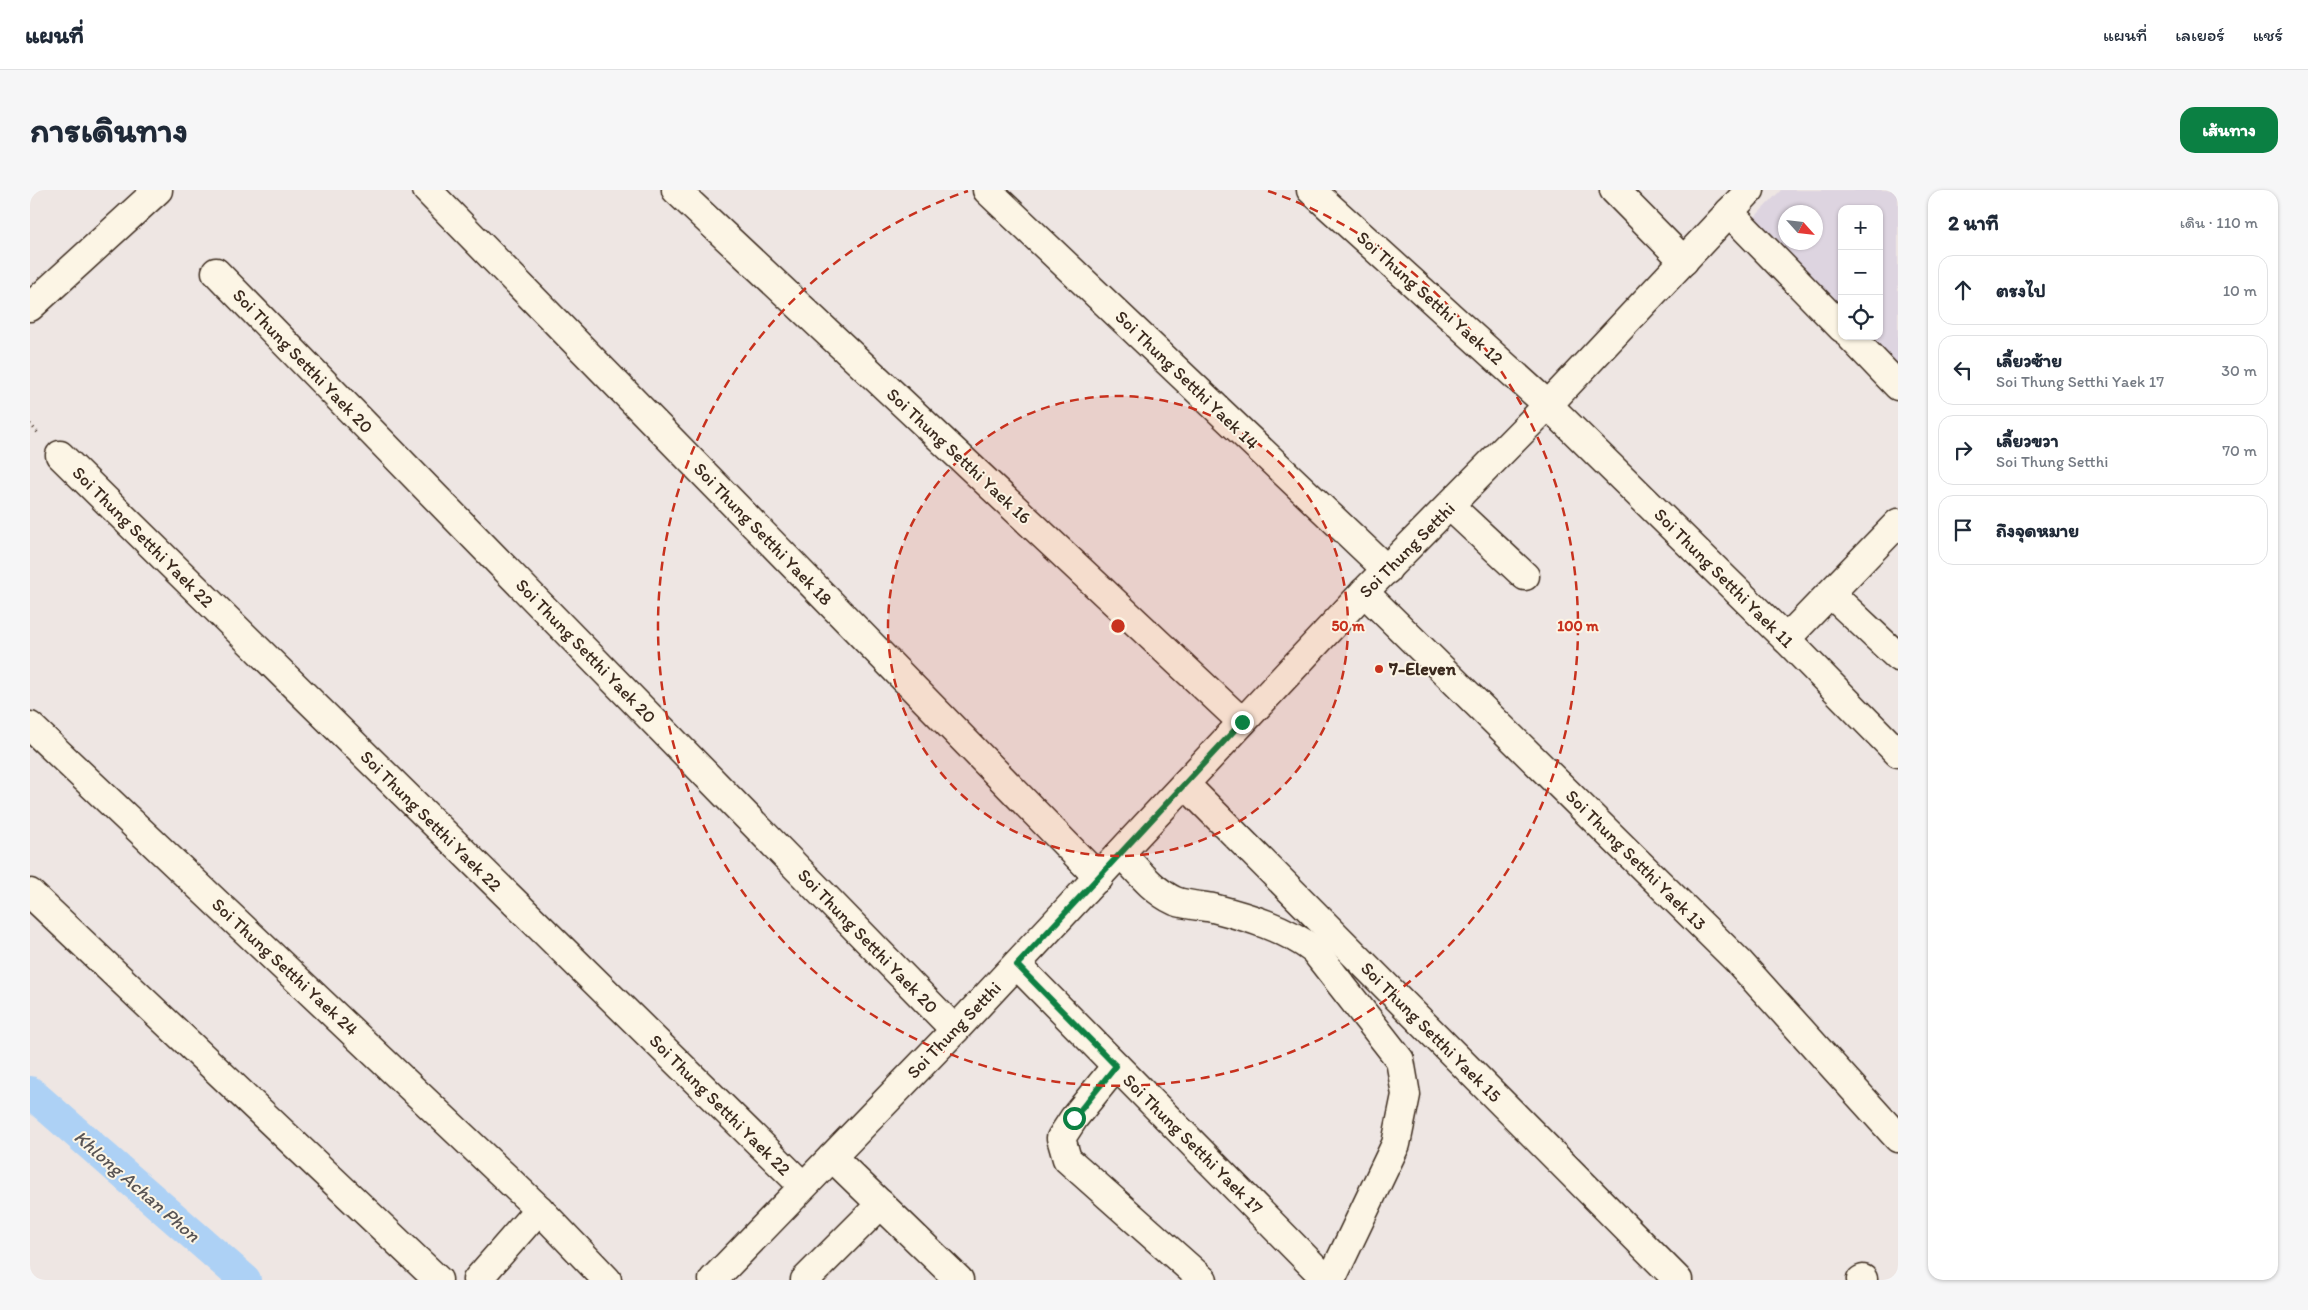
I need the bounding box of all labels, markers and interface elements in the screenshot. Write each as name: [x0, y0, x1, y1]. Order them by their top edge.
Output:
text: แผนที่: [25, 20, 84, 49]
text: แผนที่: [2103, 24, 2147, 46]
text: เลเยอร์: [2175, 24, 2225, 46]
text: แชร์: [2253, 24, 2283, 46]
button: เส้นทาง: [2180, 107, 2278, 153]
text: การเดินทาง: [30, 109, 188, 151]
north arrow: [1778, 205, 1823, 250]
map controls: [1838, 205, 1883, 340]
button: +: [1838, 205, 1883, 250]
text: 2 นาที: [1948, 210, 1999, 235]
text: เดิน · 110 m: [2180, 213, 2258, 232]
street label: Soi Thung Setthi Yaek 12: [1352, 226, 1508, 370]
button: −: [1838, 250, 1883, 295]
icon: ahead: [1949, 276, 1977, 304]
text: ตรงไป: [1996, 279, 2046, 302]
text: 10 m: [2223, 281, 2257, 300]
street label: Soi Thung Setthi Yaek 20: [228, 284, 378, 438]
button: locate: [1838, 295, 1883, 340]
street label: Soi Thung Setthi Yaek 14: [1111, 306, 1263, 454]
text: เลี้ยวซ้าย: [1996, 349, 2062, 372]
icon: left: [1949, 356, 1977, 384]
text: 30 m: [2221, 361, 2257, 380]
text: Soi Thung Setthi Yaek 17: [1996, 372, 2164, 391]
street label: Soi Thung Setthi Yaek 16: [882, 383, 1036, 529]
text: เลี้ยวขวา: [1996, 429, 2059, 452]
icon: right: [1949, 436, 1977, 464]
text: 70 m: [2222, 441, 2257, 460]
text: Soi Thung Setthi: [1996, 452, 2108, 471]
street label: Soi Thung Setthi Yaek 18: [689, 458, 837, 610]
street label: Soi Thung Setthi Yaek 22: [68, 462, 219, 613]
street label: Soi Thung Setthi: [1355, 498, 1459, 602]
street label: Soi Thung Setthi Yaek 11: [1650, 504, 1798, 652]
icon: arrive: [1949, 516, 1977, 544]
text: ถึงจุดหมาย: [1996, 519, 2079, 542]
street label: Soi Thung Setthi Yaek 20: [511, 574, 661, 728]
centre of rings: [1109, 617, 1127, 635]
text: 50 m: [1331, 617, 1365, 635]
text: 100 m: [1557, 617, 1599, 635]
place label: 7-Eleven: [1388, 658, 1457, 680]
marker: 7-Eleven: [1373, 663, 1385, 675]
route end: [1231, 711, 1254, 734]
street label: Soi Thung Setthi Yaek 22: [356, 746, 507, 897]
street label: Soi Thung Setthi Yaek 13: [1561, 785, 1711, 935]
street label: Soi Thung Setthi Yaek 20: [793, 864, 943, 1018]
street label: Soi Thung Setthi Yaek 24: [207, 893, 363, 1041]
street label: Soi Thung Setthi Yaek 15: [1356, 957, 1506, 1107]
street label: Soi Thung Setthi: [902, 977, 1006, 1083]
street label: Soi Thung Setthi Yaek 22: [645, 1030, 796, 1181]
street label: Soi Thung Setthi Yaek 17: [1118, 1069, 1268, 1219]
route start: [1063, 1107, 1086, 1130]
water label: Khlong Achan Phon: [69, 1125, 205, 1247]

